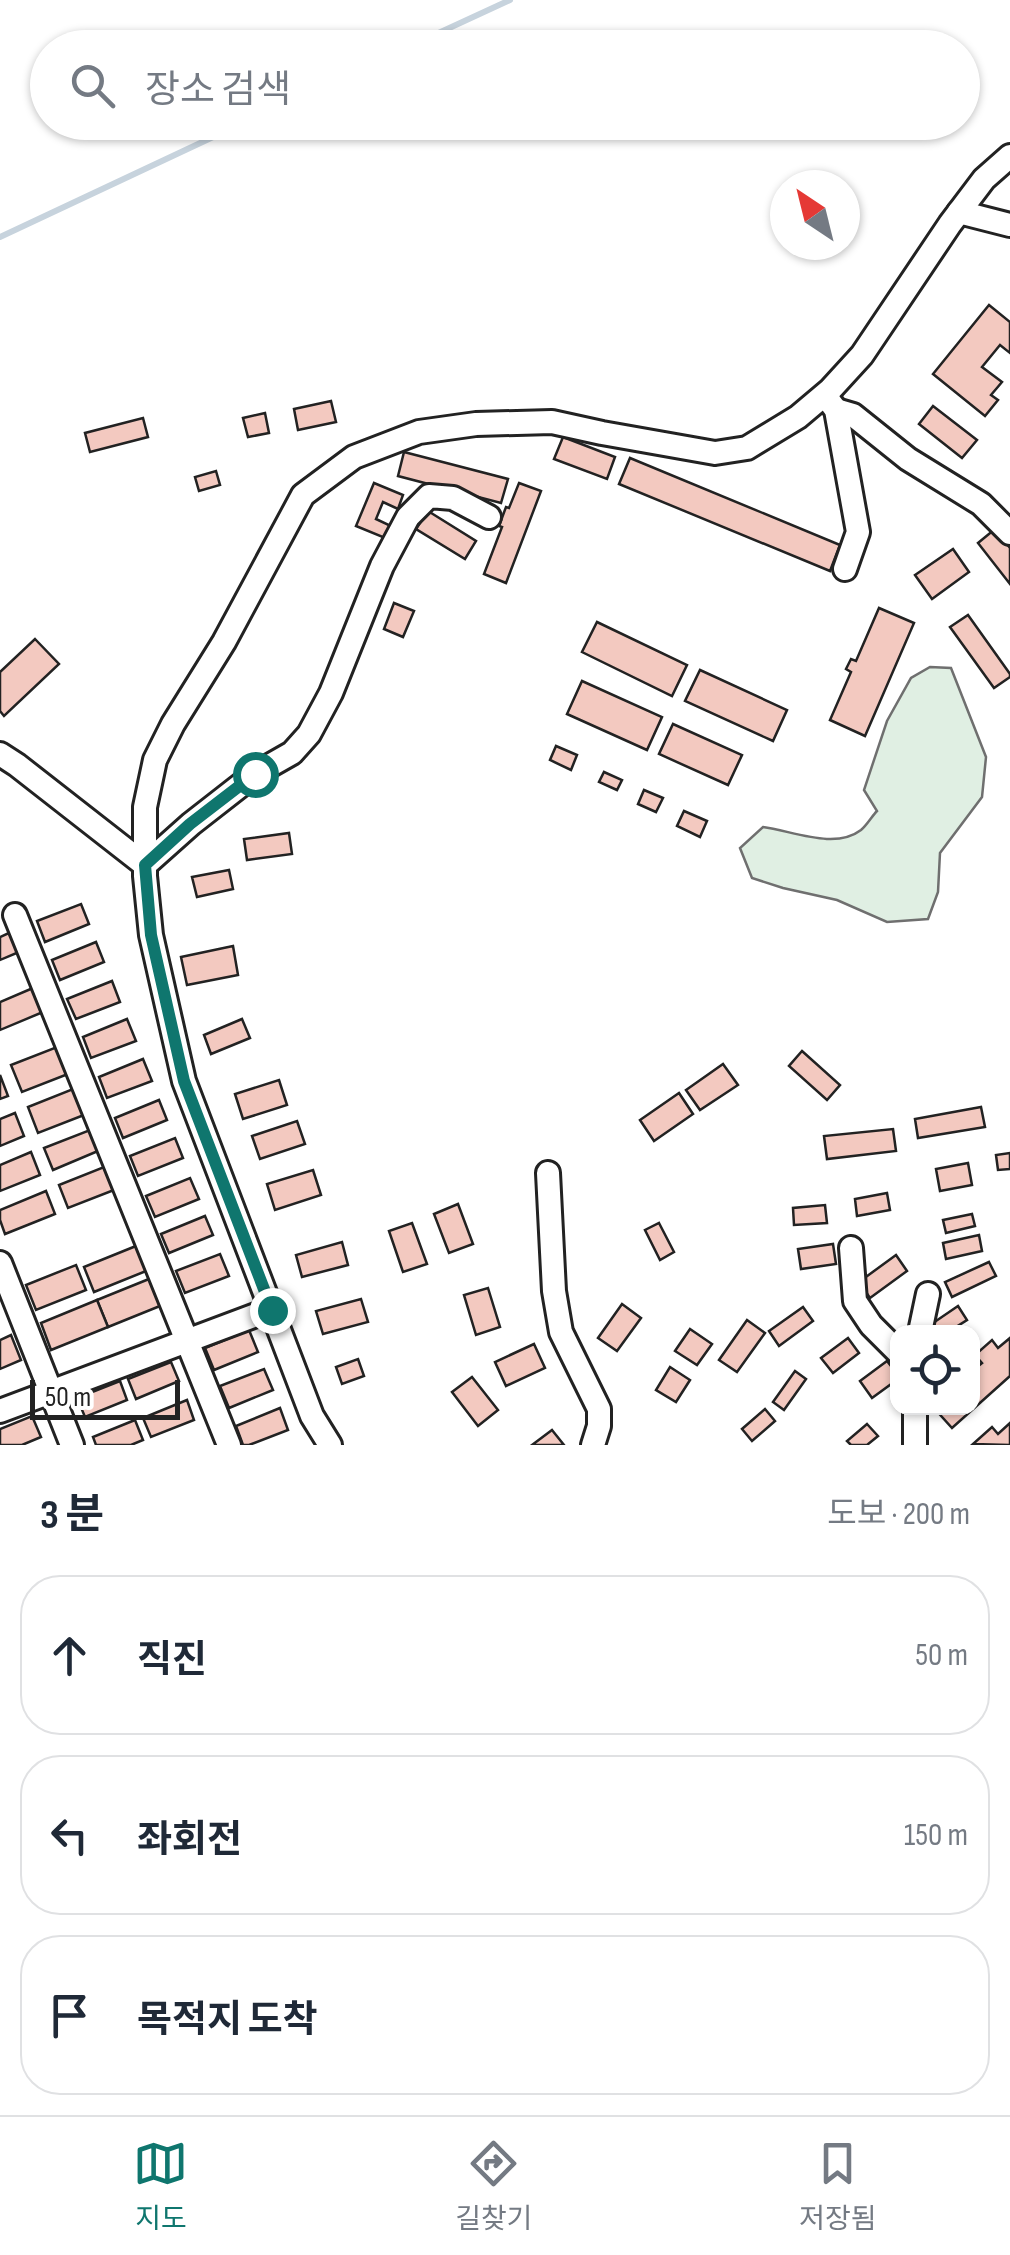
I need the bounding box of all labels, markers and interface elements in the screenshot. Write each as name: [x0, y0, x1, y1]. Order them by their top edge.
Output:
search box: [30, 30, 980, 140]
icon: search: [65, 58, 120, 113]
text: 장소 검색: [145, 68, 291, 113]
north arrow: [770, 170, 860, 260]
route start: [233, 752, 279, 798]
route end: [250, 1288, 296, 1334]
map controls: [890, 1325, 980, 1415]
button: locate: [890, 1325, 980, 1415]
scale bar: [30, 1375, 180, 1420]
text: 50 m: [45, 1381, 91, 1414]
text: 3 분: [40, 1490, 104, 1541]
text: 도보 · 200 m: [827, 1495, 970, 1534]
icon: ahead: [42, 1628, 97, 1683]
text: 50 m: [915, 1636, 968, 1675]
text: 직진: [137, 1638, 207, 1683]
icon: left: [42, 1808, 97, 1863]
text: 150 m: [904, 1816, 968, 1855]
text: 좌회전: [137, 1818, 242, 1863]
icon: arrive: [42, 1988, 97, 2043]
text: 목적지 도착: [137, 1998, 318, 2043]
tab: 지도: [133, 2136, 188, 2236]
tab: 길찾기: [455, 2136, 533, 2236]
tab: 저장됨: [799, 2136, 877, 2236]

